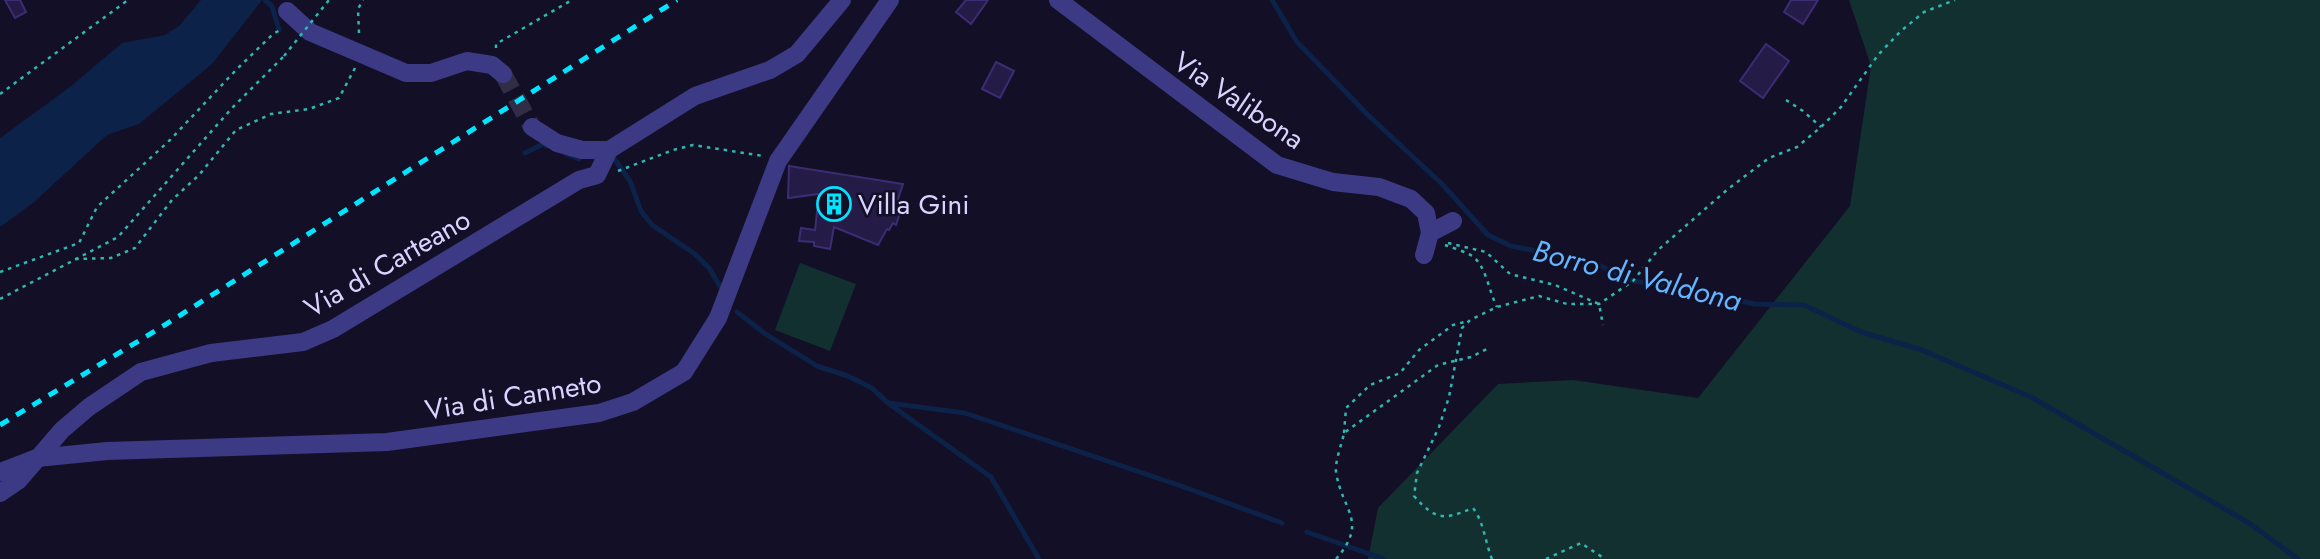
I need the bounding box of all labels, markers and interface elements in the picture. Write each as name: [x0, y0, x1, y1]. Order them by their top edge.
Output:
street label: Via Valibona: [1165, 42, 1312, 159]
place label: Villa Gini: [858, 184, 969, 225]
building icon: Villa Gini: [815, 185, 853, 223]
street label: Via di Carteano: [296, 199, 478, 328]
water label: Borro di Valdona: [1528, 229, 1746, 322]
street label: Via di Canneto: [422, 362, 604, 431]

